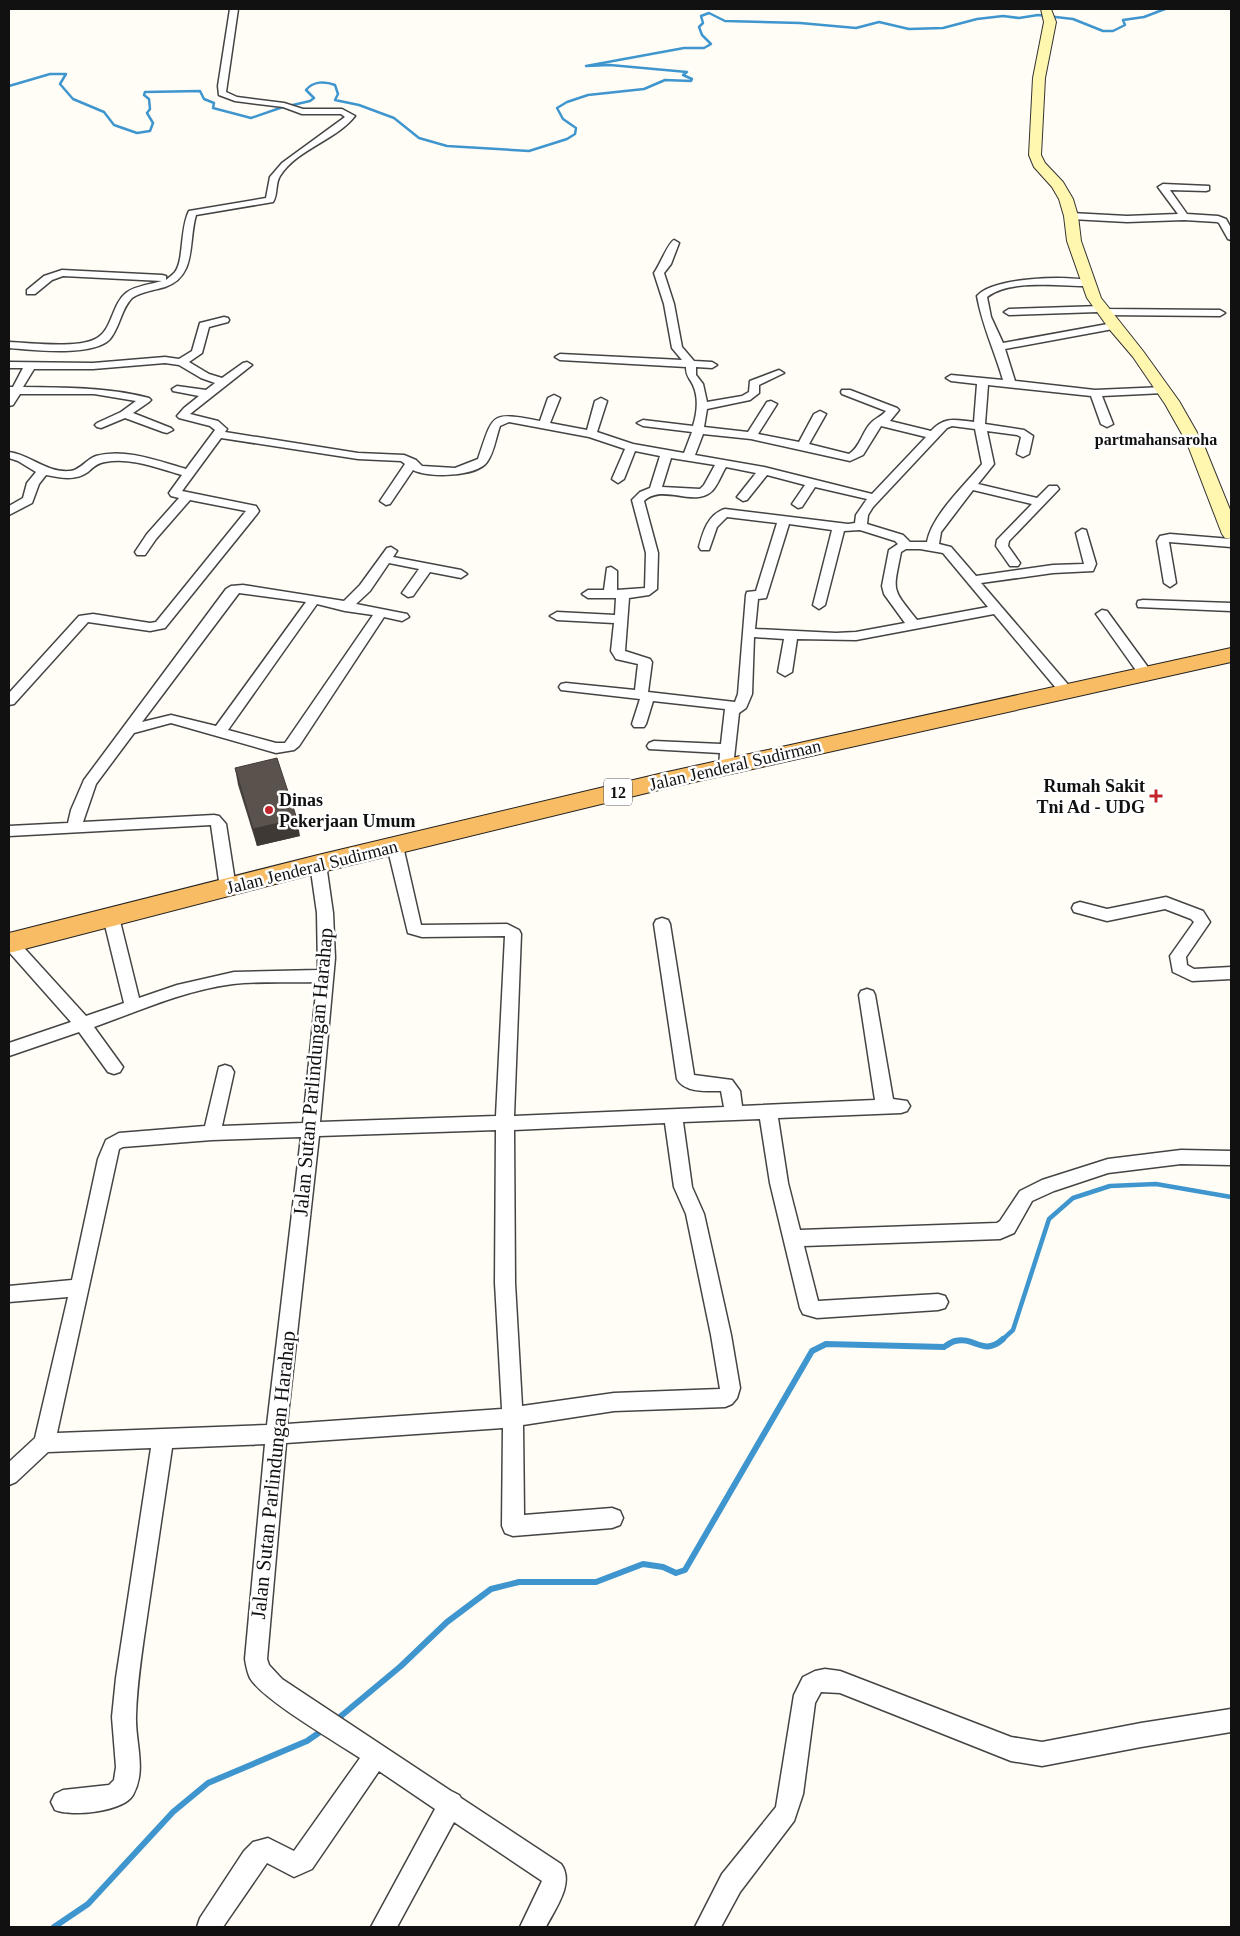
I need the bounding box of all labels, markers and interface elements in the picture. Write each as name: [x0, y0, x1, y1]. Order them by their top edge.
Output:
district label: partmahansaroha: [1095, 431, 1217, 449]
street label: Jalan Jenderal Sudirman: [647, 735, 823, 795]
place label: Rumah Sakit Tni Ad - UDG: [1036, 776, 1145, 817]
road number: 12: [604, 779, 632, 806]
marker: Rumah Sakit Tni Ad - UDG: [1149, 789, 1163, 803]
place label: Dinas Pekerjaan Umum: [279, 790, 415, 831]
marker: Dinas Pekerjaan Umum: [263, 804, 275, 816]
street label: Jalan Jenderal Sudirman: [224, 836, 400, 898]
street label: Jalan Sutan Parlindungan Harahap: [288, 927, 338, 1217]
street label: Jalan Sutan Parlindungan Harahap: [246, 1330, 300, 1620]

